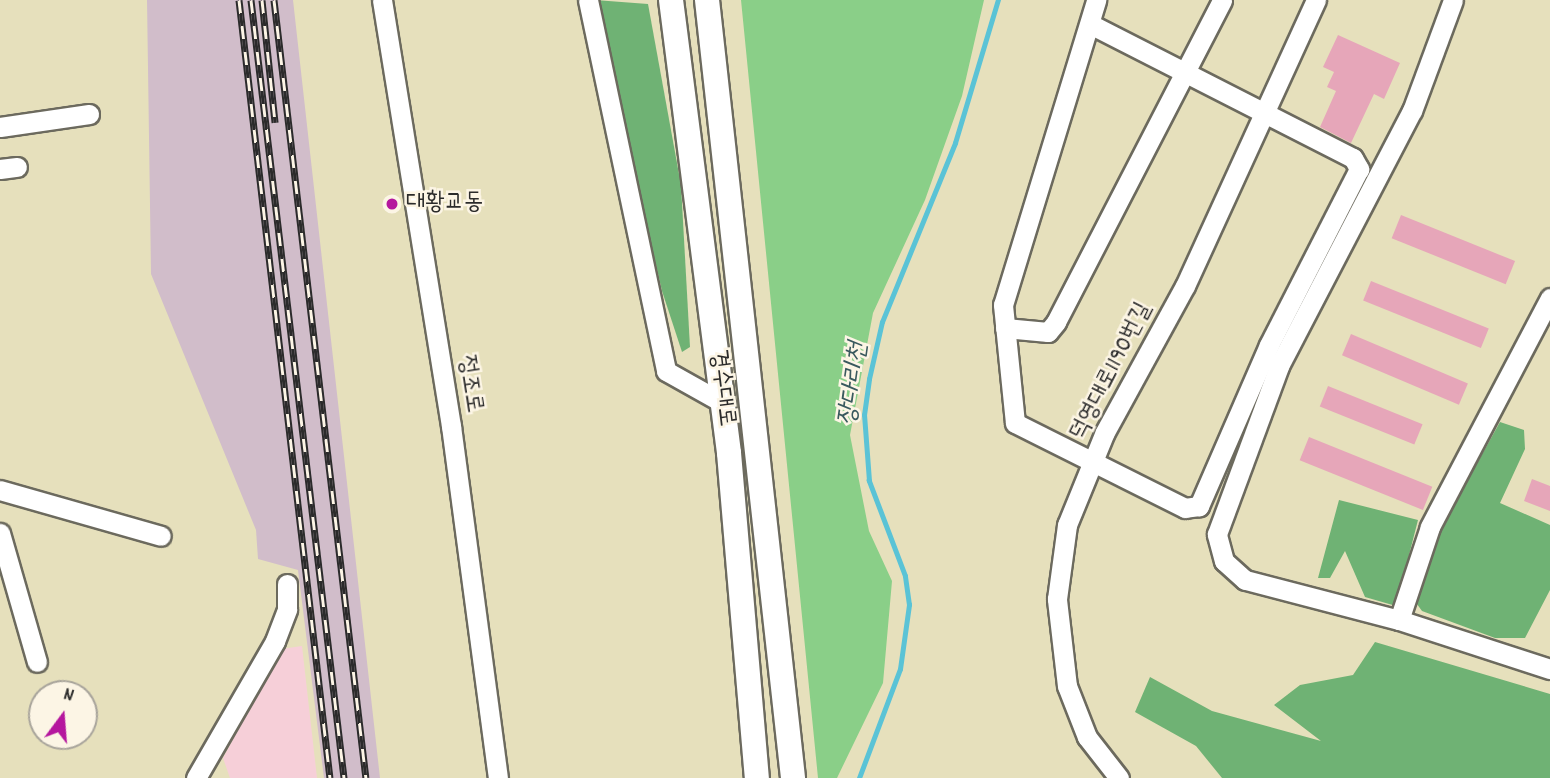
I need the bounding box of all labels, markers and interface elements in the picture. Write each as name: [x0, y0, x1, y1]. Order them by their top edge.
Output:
place label: 대황교동: [406, 190, 483, 218]
marker: 대황교동: [384, 196, 400, 212]
street label: 덕영대로1190번길: [1065, 298, 1159, 446]
water label: 장다리천: [833, 340, 875, 428]
street label: 경수대로: [702, 348, 740, 428]
street label: 정조로: [450, 353, 488, 415]
north arrow: [28, 680, 98, 750]
text: N: [60, 682, 77, 711]

